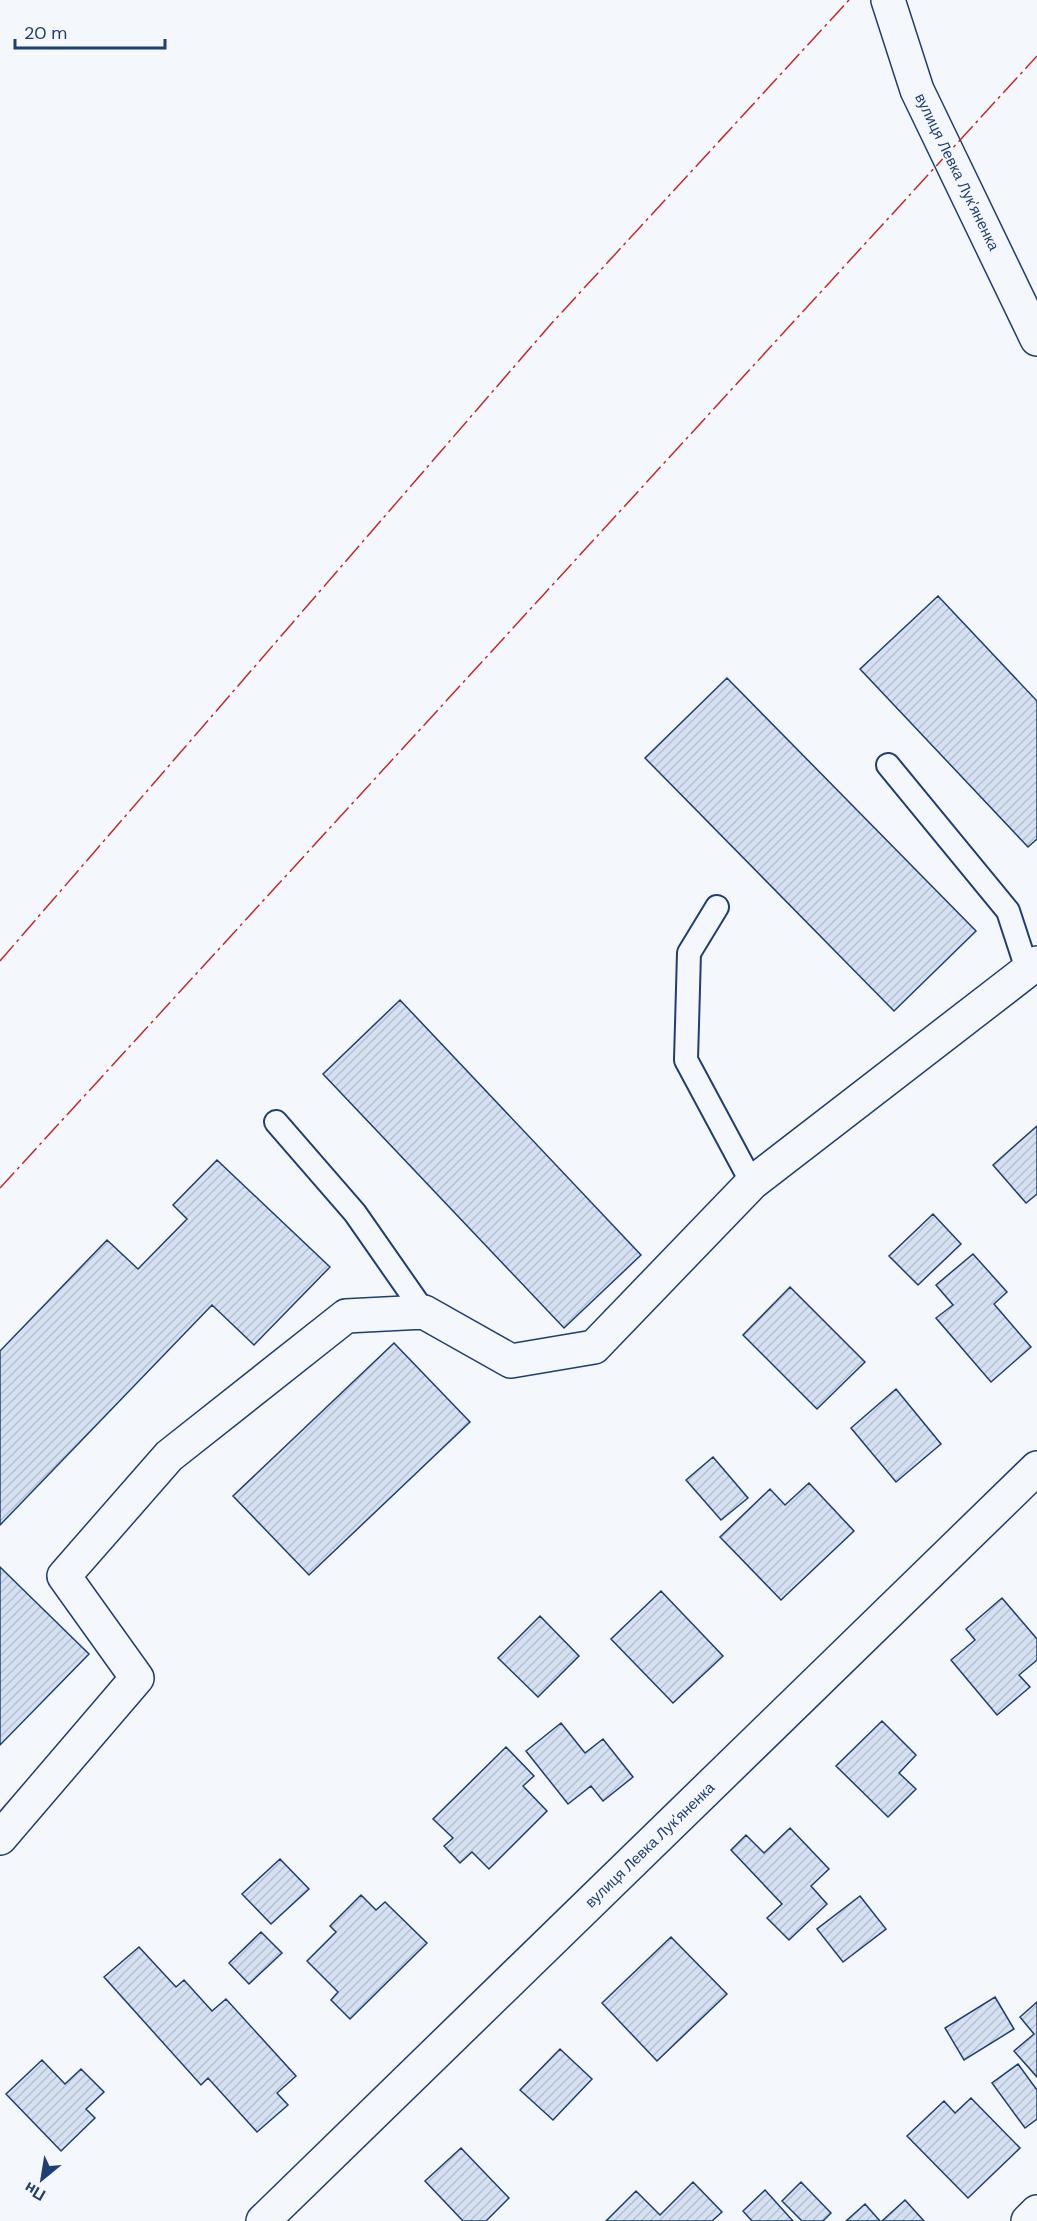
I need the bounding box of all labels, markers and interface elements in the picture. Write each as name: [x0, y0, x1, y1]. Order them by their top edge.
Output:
scale bar: [15, 12, 165, 50]
text: 20 m: [24, 21, 67, 45]
street label: вулиця Левка Лук'яненка: [910, 90, 1004, 255]
street label: вулиця Левка Лук'яненка: [581, 1777, 720, 1912]
north arrow: [12, 2149, 72, 2209]
text: Пн: [20, 2177, 49, 2206]

